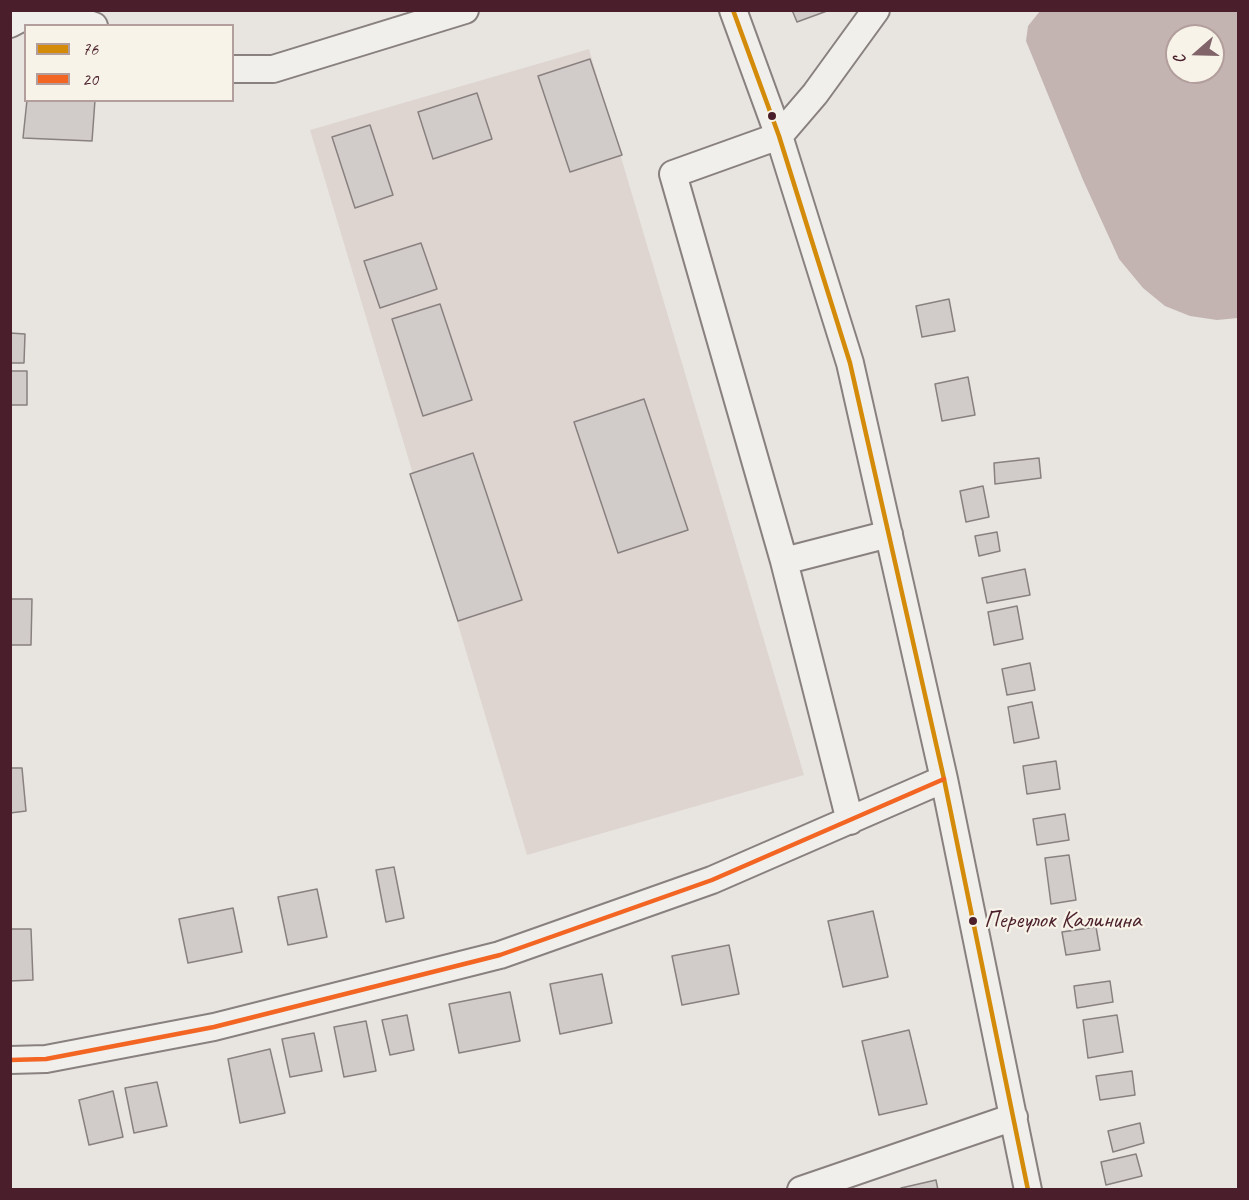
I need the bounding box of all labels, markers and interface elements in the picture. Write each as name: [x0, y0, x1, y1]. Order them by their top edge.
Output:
legend: [24, 24, 234, 102]
north arrow: [1165, 24, 1225, 84]
text: 76: [82, 38, 98, 60]
text: С: [1169, 52, 1191, 67]
text: 20: [82, 68, 98, 90]
unlabelled marker: [766, 110, 778, 122]
place label: Переулок Калинина: [984, 907, 1141, 935]
marker: Переулок Калинина: [967, 915, 979, 927]

